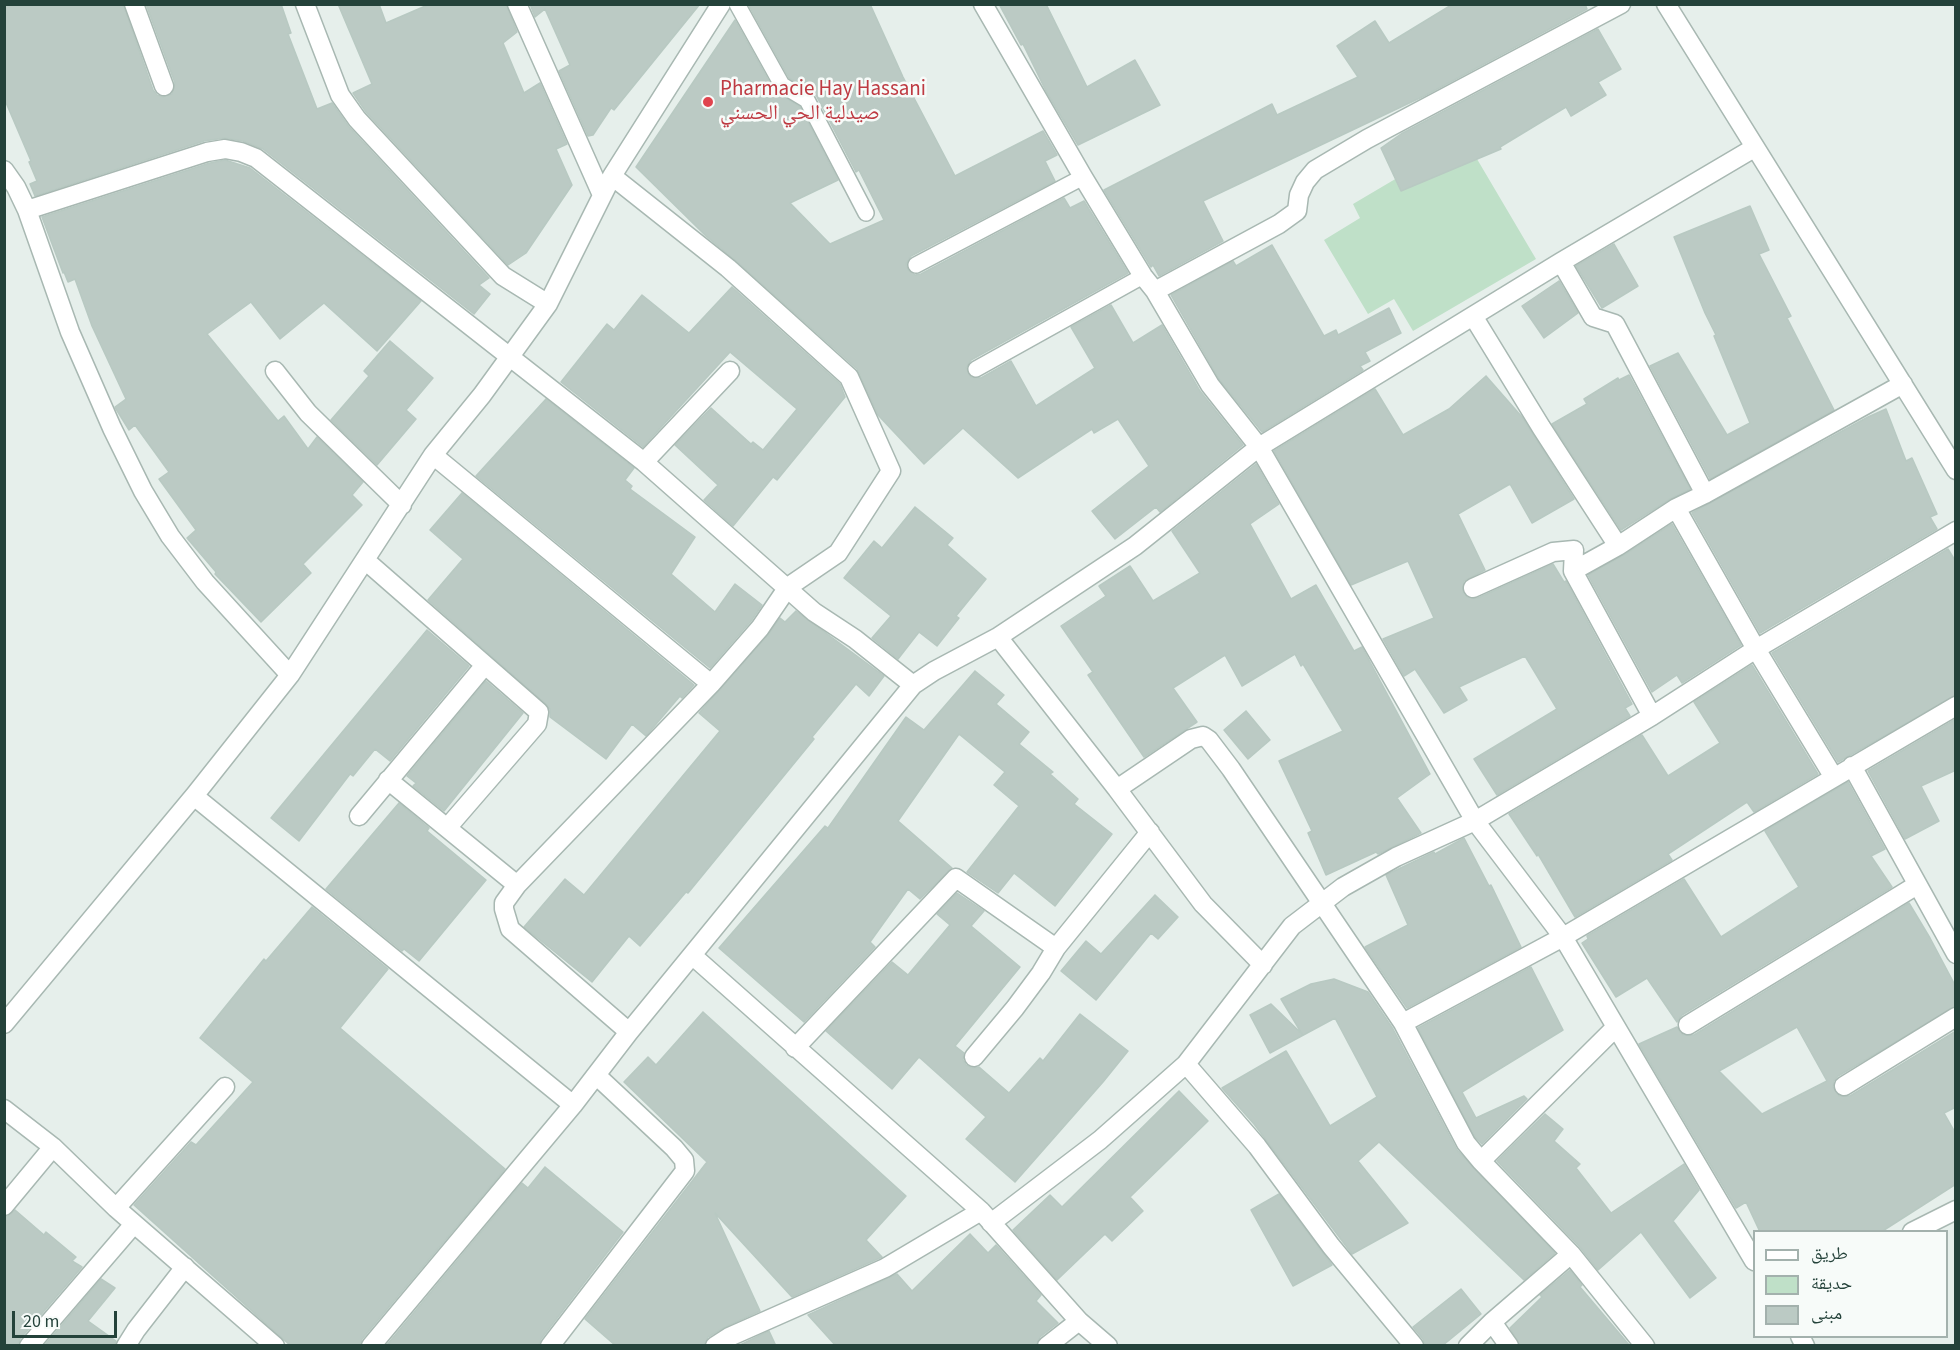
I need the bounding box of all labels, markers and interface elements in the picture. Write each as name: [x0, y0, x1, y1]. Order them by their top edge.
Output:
place label: Pharmacie Hay Hassani صيدلية الحي الحسني: [720, 77, 926, 127]
marker: Pharmacie Hay Hassani صيدلية الحي الحسني: [701, 95, 715, 109]
legend: [1753, 1230, 1948, 1338]
text: طريق: [1811, 1241, 1848, 1266]
text: حديقة: [1811, 1271, 1852, 1296]
scale bar: [15, 1299, 120, 1337]
text: مبنى: [1811, 1301, 1842, 1326]
text: 20 m: [23, 1309, 59, 1334]

